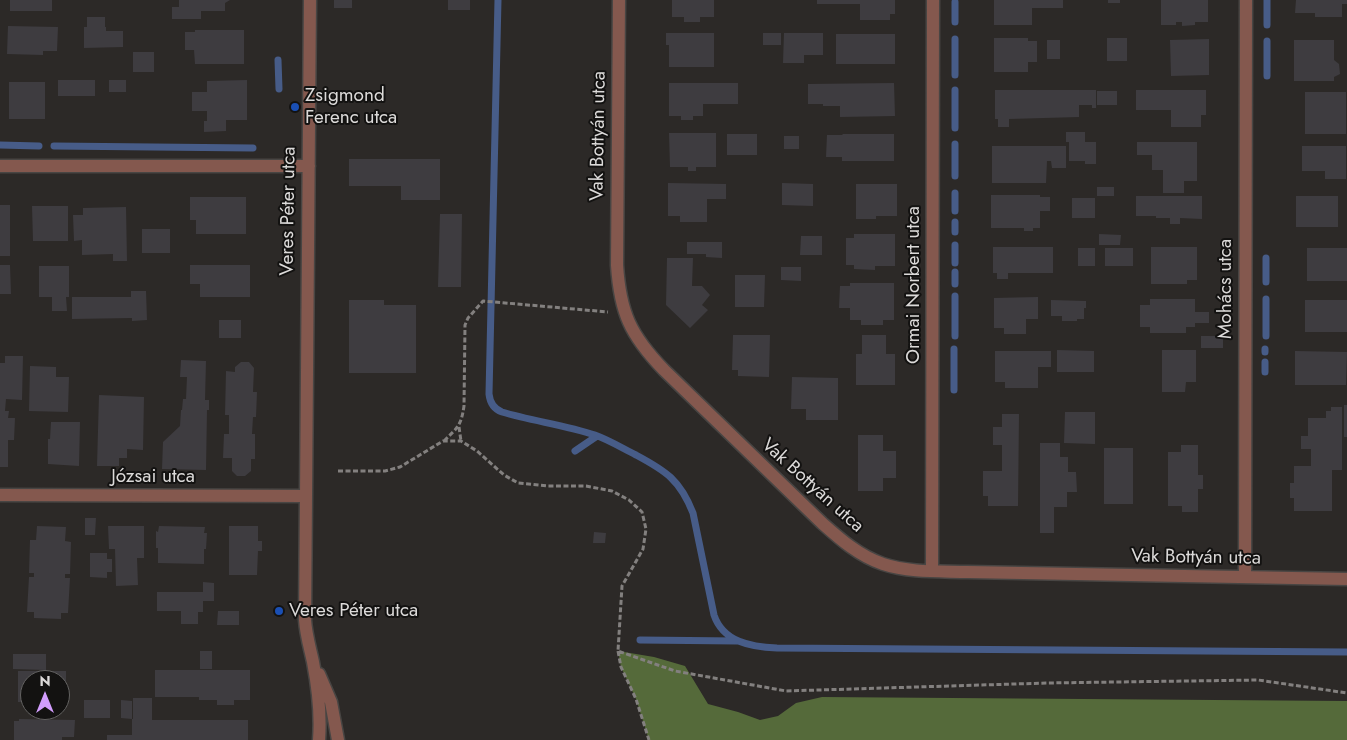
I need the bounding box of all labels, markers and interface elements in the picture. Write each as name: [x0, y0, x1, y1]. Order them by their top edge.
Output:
street label: Vak Bottyán utca: [586, 71, 612, 201]
place label: Zsigmond Ferenc utca: [305, 85, 397, 129]
marker: Zsigmond Ferenc utca: [289, 101, 301, 113]
street label: Veres Péter utca: [276, 146, 302, 276]
street label: Ormai Norbert utca: [903, 206, 925, 364]
street label: Mohács utca: [1215, 239, 1237, 339]
street label: Vak Bottyán utca: [756, 434, 868, 538]
street label: Józsai utca: [111, 466, 195, 488]
street label: Vak Bottyán utca: [1131, 545, 1261, 571]
place label: Veres Péter utca: [289, 600, 418, 622]
marker: Veres Péter utca: [273, 605, 285, 617]
north arrow: [20, 670, 70, 720]
text: N: [39, 671, 51, 691]

